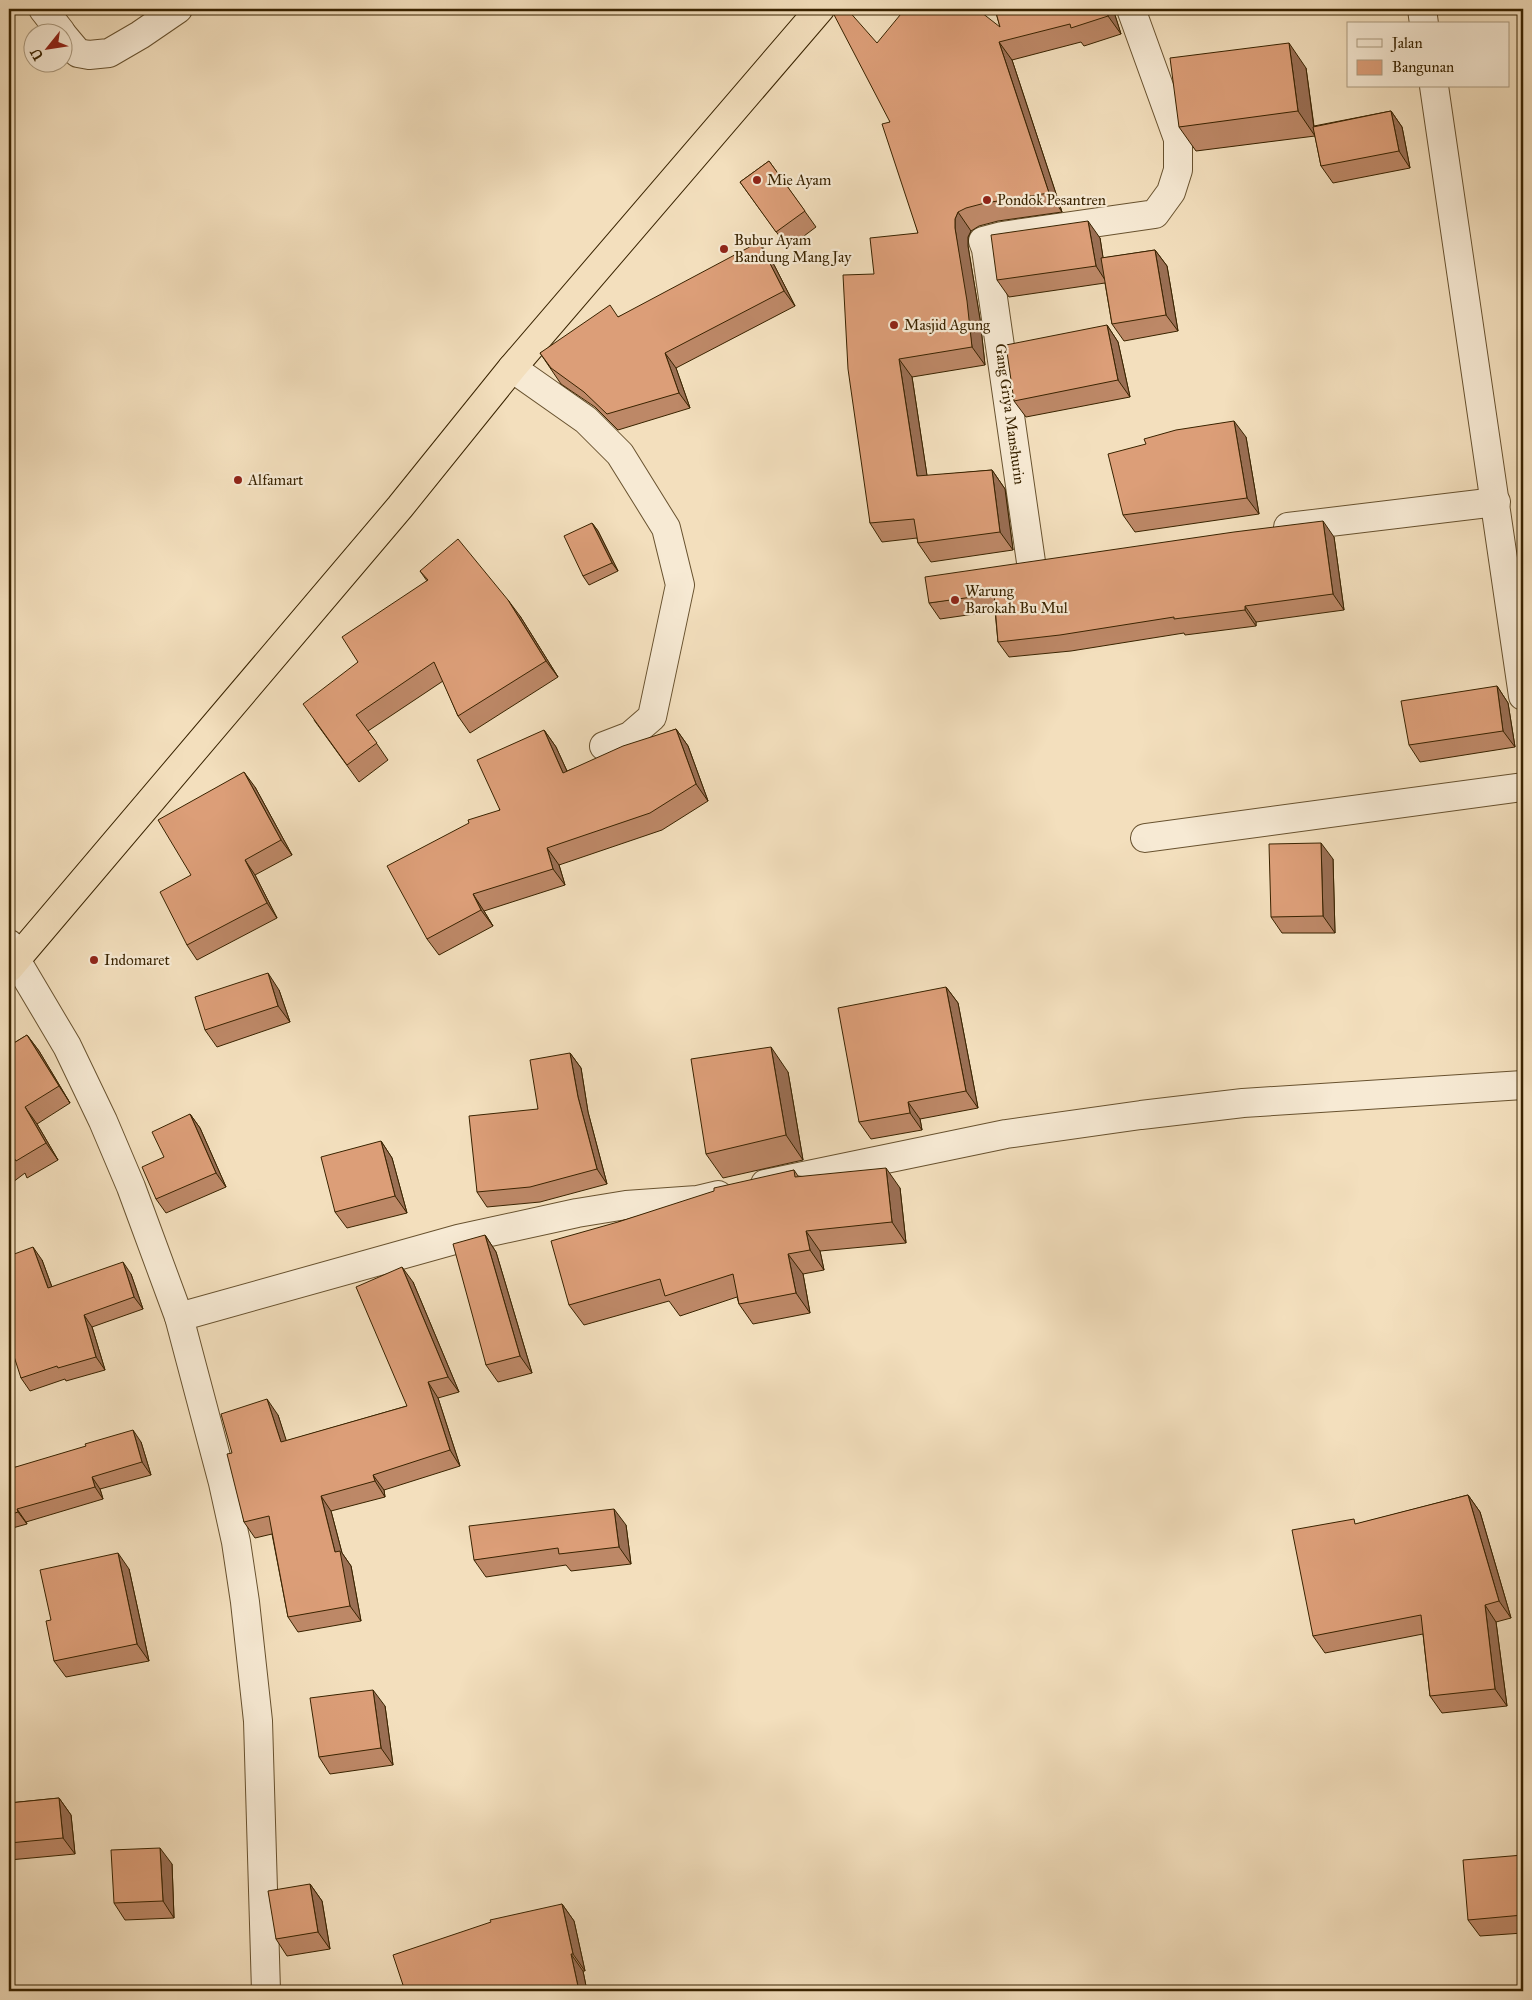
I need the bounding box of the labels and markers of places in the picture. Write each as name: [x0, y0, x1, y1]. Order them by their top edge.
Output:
place label: Mie Ayam: [767, 171, 832, 189]
marker: Mie Ayam: [751, 174, 763, 186]
place label: Pondok Pesantren: [997, 191, 1106, 209]
marker: Pondok Pesantren: [981, 194, 993, 206]
place label: Bubur Ayam Bandung Mang Jay: [734, 231, 852, 267]
marker: Bubur Ayam Bandung Mang Jay: [718, 243, 730, 255]
place label: Masjid Agung: [904, 316, 991, 334]
marker: Masjid Agung: [888, 319, 900, 331]
place label: Alfamart: [247, 471, 304, 489]
marker: Alfamart: [232, 474, 244, 486]
place label: Warung Barokah Bu Mul: [965, 582, 1069, 617]
marker: Warung Barokah Bu Mul: [949, 594, 961, 606]
place label: Indomaret: [104, 951, 170, 969]
marker: Indomaret: [88, 954, 100, 966]

